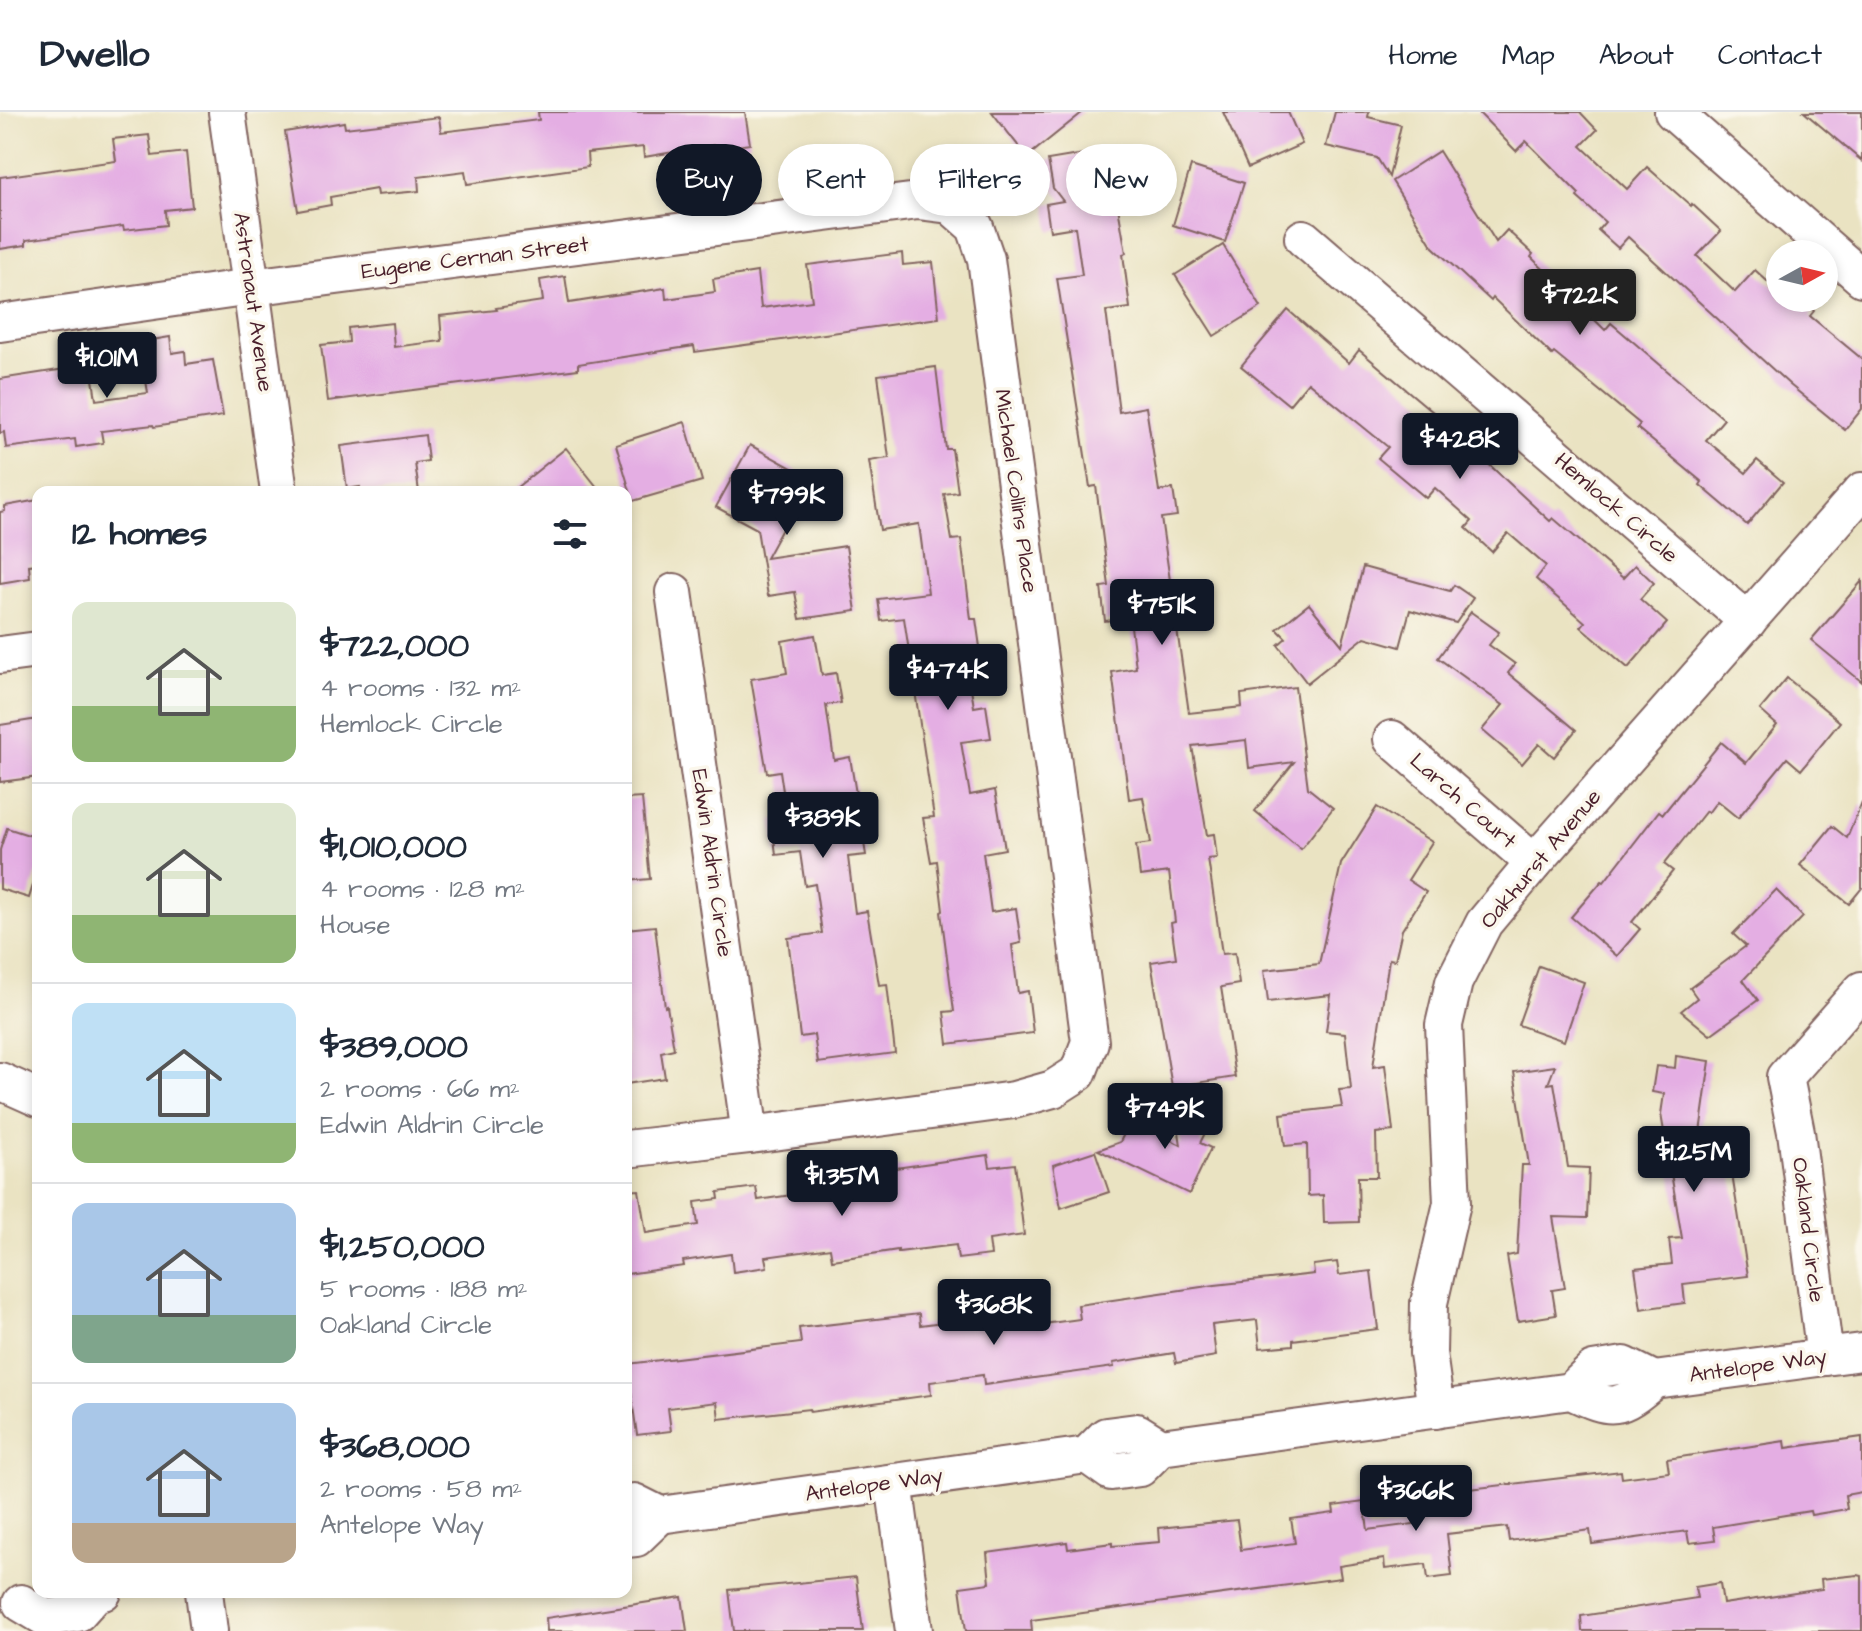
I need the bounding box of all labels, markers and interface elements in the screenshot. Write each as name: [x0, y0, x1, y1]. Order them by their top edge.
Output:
text: Dwello: [40, 29, 149, 81]
text: Home: [1388, 36, 1458, 75]
text: Map: [1502, 36, 1555, 75]
text: About: [1599, 36, 1674, 75]
text: Contact: [1718, 36, 1822, 75]
chip: Buy: [656, 144, 762, 216]
chip: Rent: [778, 144, 894, 216]
chip: Filters: [910, 144, 1050, 216]
chip: New: [1066, 144, 1177, 216]
street label: Astronaut Avenue: [225, 210, 281, 394]
street label: Eugene Cernan Street: [360, 229, 591, 288]
north arrow: [1766, 240, 1838, 312]
map controls: [1766, 240, 1838, 312]
pin: $722K: [1524, 269, 1636, 337]
text: $722K: [1542, 277, 1618, 313]
pin: $1.01M: [42, 332, 172, 400]
text: $1.01M: [76, 340, 138, 376]
street label: Michael Collins Place: [986, 387, 1046, 595]
pin: $428K: [1404, 413, 1516, 481]
text: $428K: [1420, 421, 1500, 457]
street label: Hemlock Circle: [1547, 446, 1685, 571]
pin: $799K: [731, 469, 843, 537]
text: $799K: [749, 477, 825, 513]
text: 12 homes: [72, 510, 207, 558]
icon: filters: [548, 512, 592, 556]
pin: $751K: [1106, 579, 1218, 647]
text: $751K: [1128, 587, 1196, 623]
text: $722,000: [320, 622, 469, 670]
icon: home: [136, 634, 232, 730]
pin: $474K: [892, 644, 1004, 712]
text: $474K: [907, 652, 989, 688]
text: 4 rooms · 132 m²: [320, 670, 521, 706]
text: Hemlock Circle: [320, 706, 503, 742]
street label: Larch Court: [1403, 746, 1523, 856]
street label: Edwin Aldrin Circle: [683, 767, 741, 959]
street label: Oakhurst Avenue: [1473, 782, 1609, 936]
pin: $389K: [767, 792, 879, 860]
text: $389K: [785, 800, 861, 836]
text: $1,010,000: [320, 823, 467, 871]
icon: home: [136, 835, 232, 931]
text: 4 rooms · 128 m²: [320, 871, 525, 907]
text: House: [320, 907, 391, 943]
text: $389,000: [320, 1023, 468, 1071]
icon: home: [136, 1035, 232, 1131]
text: 2 rooms · 66 m²: [320, 1071, 520, 1107]
pin: $749K: [1109, 1083, 1221, 1151]
text: $749K: [1126, 1091, 1204, 1127]
text: Edwin Aldrin Circle: [320, 1107, 544, 1143]
pin: $1.25M: [1629, 1126, 1759, 1194]
text: $1.25M: [1656, 1134, 1732, 1170]
pin: $1.35M: [777, 1150, 907, 1218]
street label: Oakland Circle: [1784, 1156, 1832, 1304]
text: $1.35M: [805, 1158, 879, 1194]
text: $1,250,000: [320, 1223, 485, 1271]
icon: home: [136, 1235, 232, 1331]
text: 5 rooms · 188 m²: [320, 1271, 528, 1307]
pin: $368K: [938, 1279, 1050, 1347]
text: $368K: [956, 1287, 1032, 1323]
text: Oakland Circle: [320, 1307, 492, 1343]
street label: Antelope Way: [1687, 1341, 1829, 1392]
text: $368,000: [320, 1423, 470, 1471]
icon: home: [136, 1435, 232, 1531]
street label: Antelope Way: [803, 1460, 945, 1511]
pin: $366K: [1360, 1465, 1472, 1533]
text: 2 rooms · 58 m²: [320, 1471, 522, 1507]
text: $366K: [1378, 1473, 1454, 1509]
text: Antelope Way: [320, 1507, 484, 1543]

